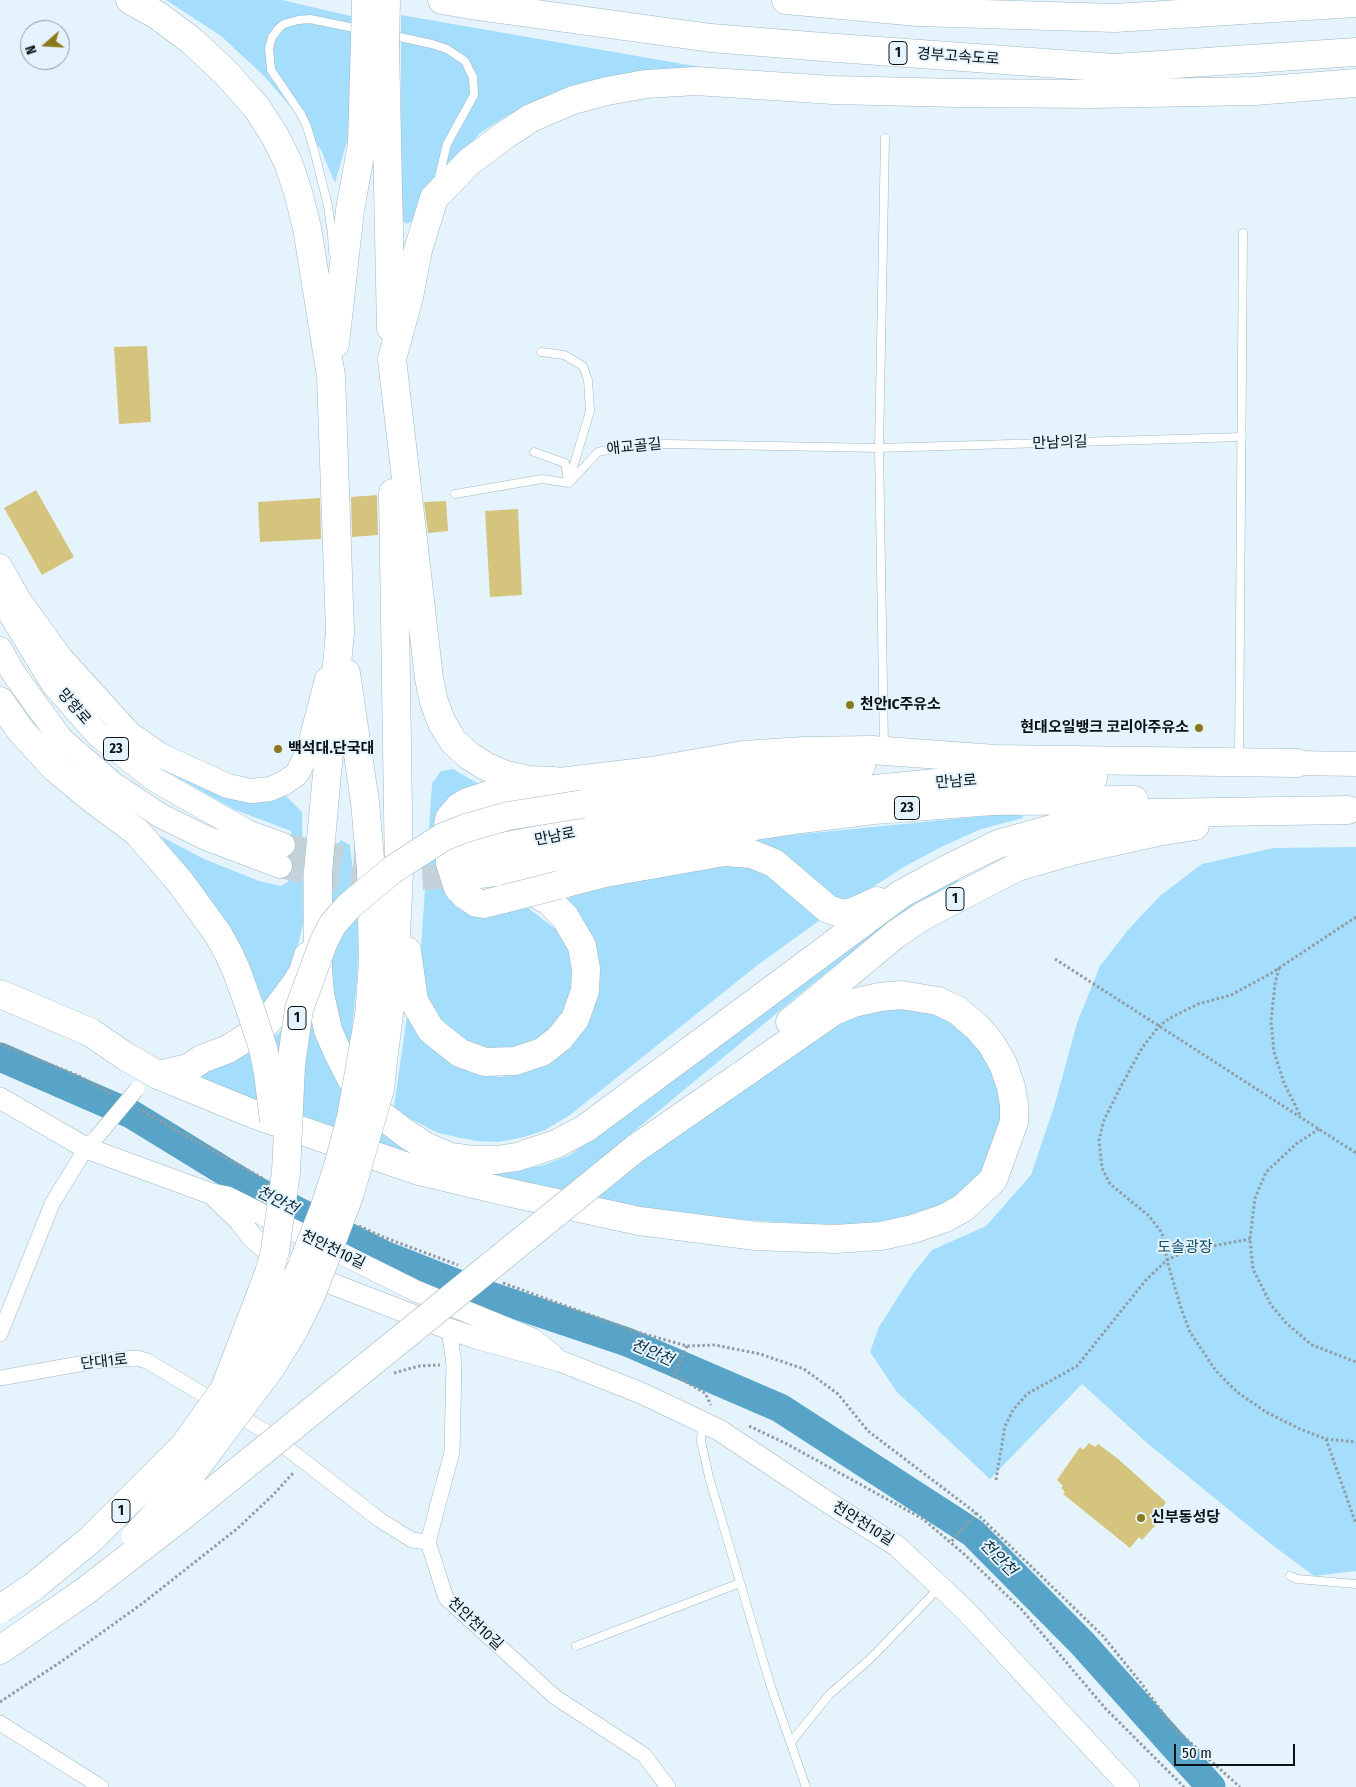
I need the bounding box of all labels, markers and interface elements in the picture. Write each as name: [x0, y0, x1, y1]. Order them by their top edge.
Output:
north arrow: [20, 20, 70, 70]
road number: 1: [889, 42, 907, 64]
text: N: [22, 43, 41, 56]
street label: 경부고속도로: [916, 45, 1000, 69]
street label: 만남의길: [1032, 433, 1088, 453]
street label: 애교골길: [606, 435, 662, 459]
street label: 망향로: [54, 685, 94, 729]
place label: 천안IC주유소: [860, 696, 941, 714]
marker: 천안IC주유소: [844, 699, 856, 711]
place label: 현대오일뱅크 코리아주유소: [1020, 719, 1189, 737]
marker: 현대오일뱅크 코리아주유소: [1193, 722, 1205, 734]
road number: 23: [104, 738, 128, 761]
place label: 백석대.단국대: [288, 740, 374, 758]
marker: 백석대.단국대: [272, 743, 284, 755]
street label: 만남로: [935, 772, 977, 792]
road number: 23: [894, 796, 920, 820]
street label: 만남로: [533, 824, 577, 850]
road number: 1: [946, 888, 964, 911]
road number: 1: [288, 1006, 306, 1030]
water label: 천안천: [253, 1182, 301, 1220]
street label: 천안천10길: [298, 1227, 368, 1273]
park label: 도솔광장: [1157, 1239, 1213, 1257]
water label: 천안천: [628, 1336, 676, 1370]
street label: 단대1로: [80, 1351, 128, 1373]
street label: 천안천10길: [829, 1498, 897, 1550]
road number: 1: [112, 1500, 130, 1522]
place label: 신부동성당: [1151, 1509, 1220, 1527]
marker: 신부동성당: [1135, 1512, 1147, 1524]
water label: 천안천: [976, 1536, 1020, 1580]
street label: 천안천10길: [444, 1594, 506, 1654]
scale bar: [1176, 1734, 1297, 1766]
text: 50 m: [1182, 1744, 1212, 1762]

